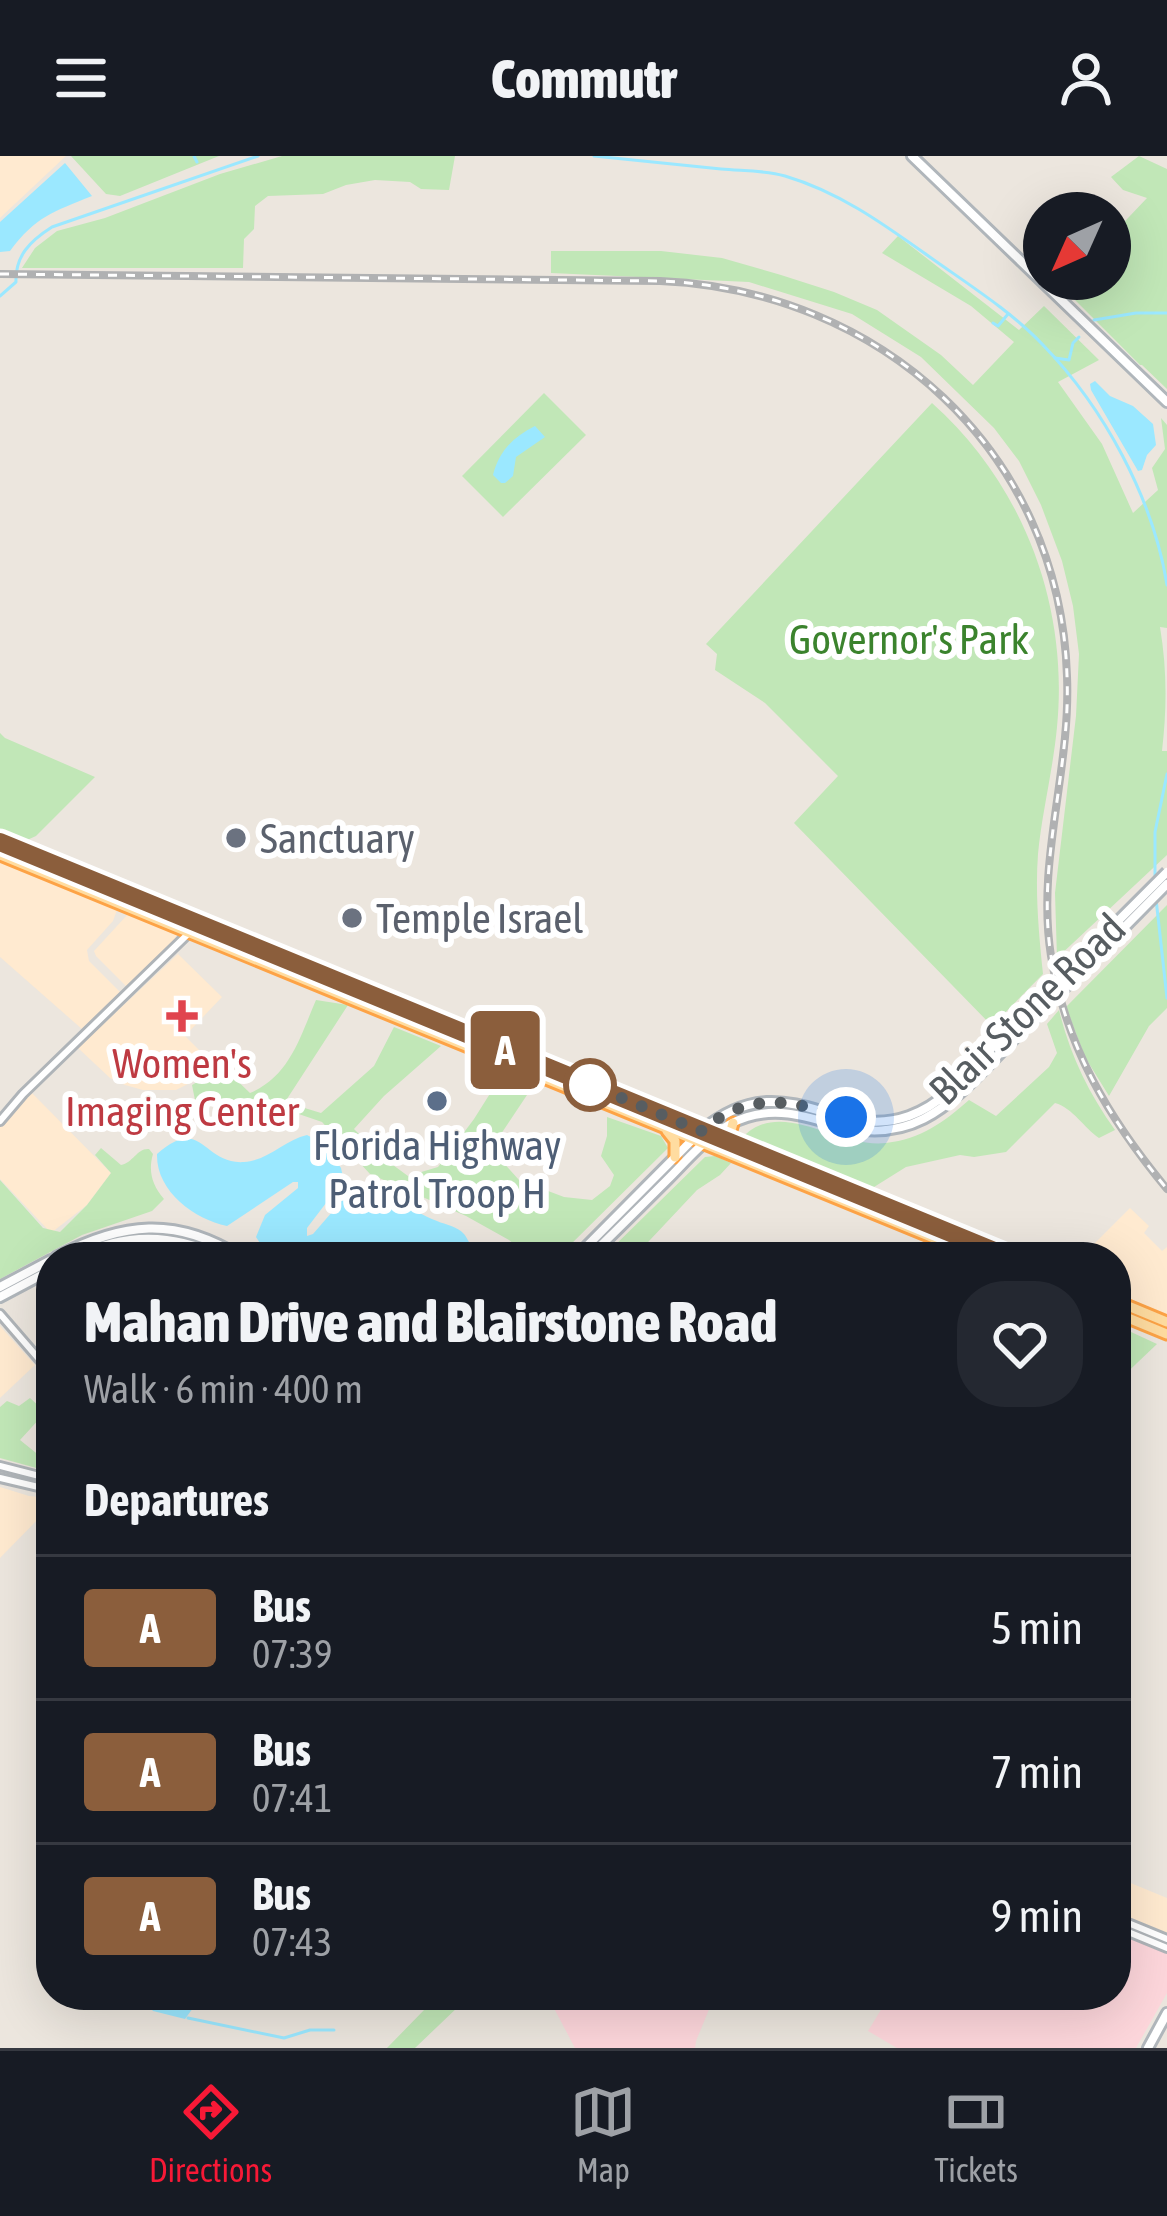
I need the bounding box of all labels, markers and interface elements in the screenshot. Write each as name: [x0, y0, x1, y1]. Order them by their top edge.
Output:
icon: menu: [48, 45, 114, 111]
icon: person: [1053, 45, 1119, 111]
text: Commutr: [491, 48, 676, 109]
north arrow: [1023, 192, 1131, 300]
map controls: [1023, 192, 1131, 300]
park label: Governor's Park: [789, 615, 1029, 663]
place label: Sanctuary: [260, 814, 415, 862]
marker: Sanctuary: [223, 825, 249, 851]
place label: Temple Israel: [376, 894, 583, 942]
street label: Blair Stone Road: [919, 904, 1135, 1114]
marker: Temple Israel: [339, 905, 365, 931]
marker: Women's Imaging Center: [166, 1000, 198, 1032]
line badge: A: [466, 1011, 544, 1089]
text: A: [495, 1026, 515, 1074]
place label: Women's Imaging Center: [65, 1039, 300, 1135]
unlabelled marker: [565, 1060, 615, 1110]
your location: [816, 1087, 876, 1147]
marker: Florida Highway Patrol Troop H: [424, 1088, 450, 1114]
place label: Florida Highway Patrol Troop H: [313, 1121, 561, 1217]
button: heart: [957, 1281, 1083, 1407]
text: Mahan Drive and Blairstone Road: [84, 1289, 777, 1354]
text: Walk · 6 min · 400 m: [84, 1367, 363, 1411]
text: Departures: [84, 1474, 269, 1526]
text: Bus: [252, 1580, 311, 1632]
text: 5 min: [991, 1602, 1083, 1654]
text: A: [140, 1604, 160, 1652]
text: 07:39: [252, 1632, 332, 1676]
text: Bus: [252, 1724, 311, 1776]
text: 7 min: [991, 1746, 1083, 1798]
text: A: [140, 1748, 160, 1796]
text: 07:41: [252, 1776, 332, 1820]
text: Bus: [252, 1868, 311, 1920]
text: 9 min: [991, 1890, 1083, 1942]
text: A: [140, 1892, 160, 1940]
text: 07:43: [252, 1920, 332, 1964]
tab: Directions: [149, 2079, 272, 2189]
tab: Map: [570, 2079, 636, 2189]
tab: Tickets: [934, 2079, 1018, 2189]

